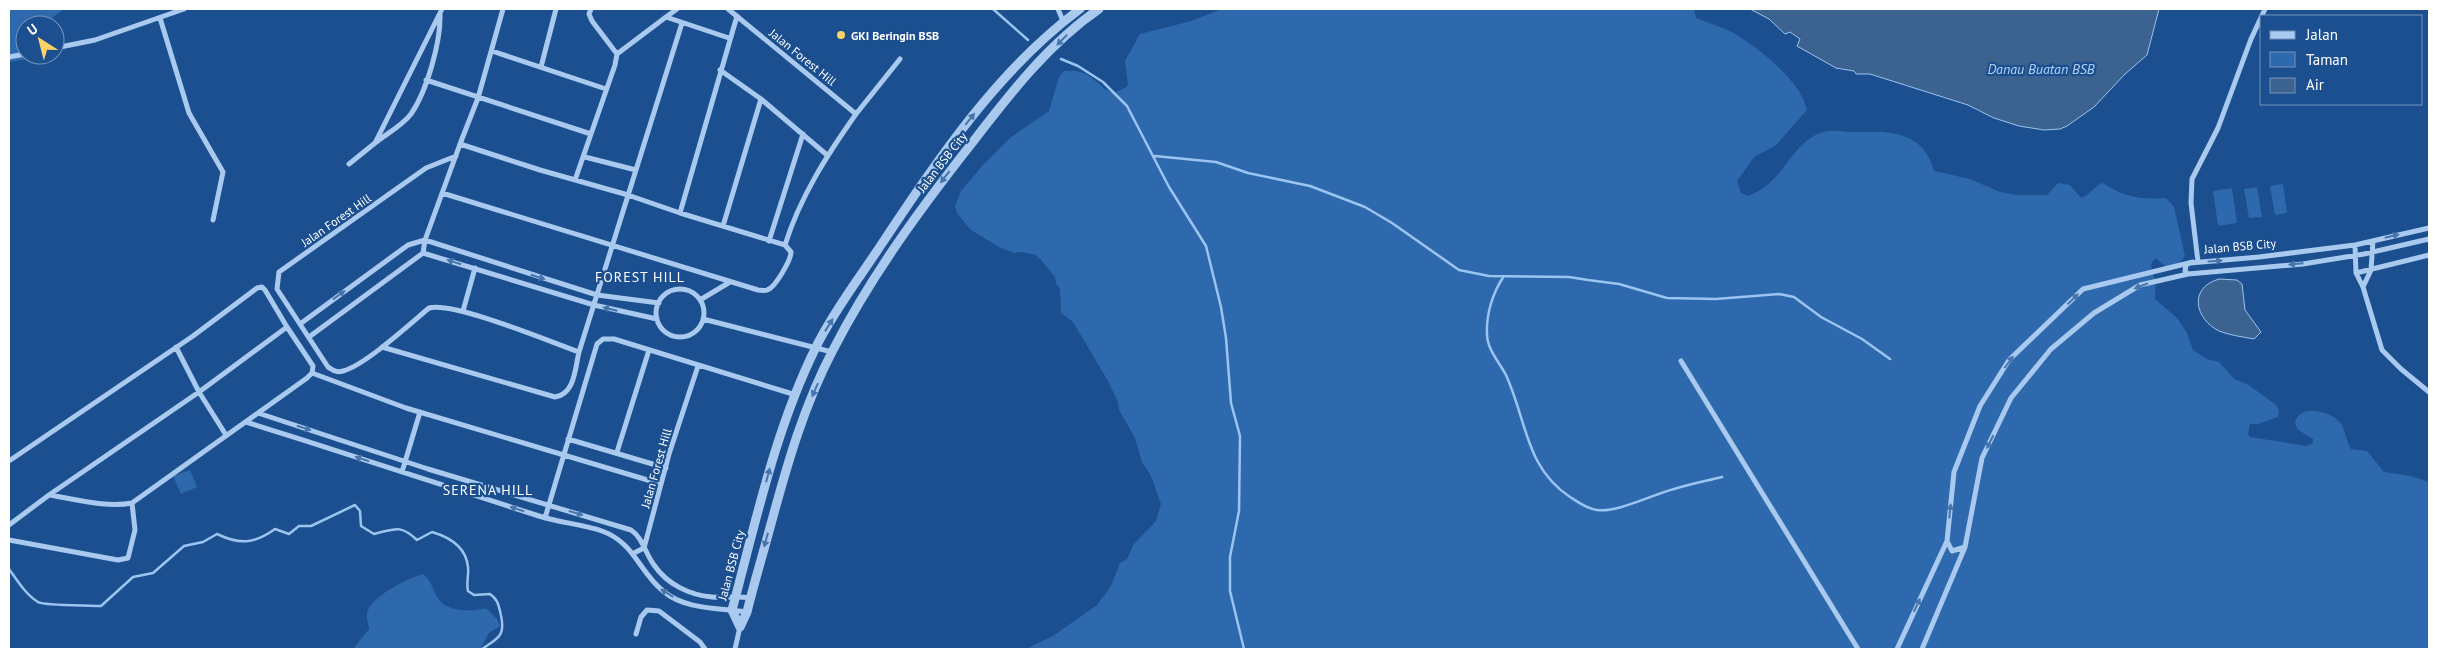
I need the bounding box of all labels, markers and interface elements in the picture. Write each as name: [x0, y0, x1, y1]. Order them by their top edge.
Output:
north arrow: [15, 15, 65, 65]
legend: [2260, 15, 2423, 105]
text: U: [24, 20, 41, 39]
street label: Jalan Forest Hill: [766, 25, 840, 89]
text: Jalan: [2305, 25, 2338, 44]
place label: GKI Beringin BSB: [851, 28, 939, 43]
marker: GKI Beringin BSB: [835, 29, 847, 41]
one-way arrow: [1056, 34, 1068, 46]
text: Taman: [2306, 50, 2348, 69]
water label: Danau Buatan BSB: [1987, 60, 2095, 78]
text: Air: [2306, 75, 2324, 94]
one-way arrow: [965, 113, 976, 126]
street label: Jalan BSB City: [913, 129, 970, 196]
one-way arrow: [940, 170, 950, 184]
street label: Jalan Forest Hill: [297, 190, 374, 250]
one-way arrow: [2385, 232, 2400, 240]
street label: Jalan BSB City: [2202, 235, 2277, 257]
one-way arrow: [2208, 256, 2224, 264]
one-way arrow: [446, 258, 461, 266]
one-way arrow: [2287, 260, 2303, 268]
district label: FOREST HILL: [595, 268, 685, 286]
one-way arrow: [531, 273, 546, 281]
one-way arrow: [2133, 282, 2148, 290]
one-way arrow: [332, 290, 346, 300]
one-way arrow: [2067, 293, 2079, 305]
one-way arrow: [602, 305, 617, 313]
one-way arrow: [825, 319, 834, 332]
one-way arrow: [2003, 356, 2014, 369]
one-way arrow: [810, 383, 818, 397]
one-way arrow: [297, 425, 312, 433]
street label: Jalan Forest Hill: [637, 426, 675, 510]
one-way arrow: [1986, 435, 1994, 449]
one-way arrow: [354, 455, 369, 463]
one-way arrow: [764, 467, 772, 482]
district label: SERENA HILL: [443, 481, 533, 499]
one-way arrow: [1946, 503, 1954, 519]
one-way arrow: [509, 504, 524, 512]
one-way arrow: [569, 510, 584, 518]
street label: Jalan BSB City: [714, 528, 748, 603]
one-way arrow: [762, 533, 770, 548]
one-way arrow: [661, 588, 674, 597]
one-way arrow: [1914, 598, 1922, 612]

